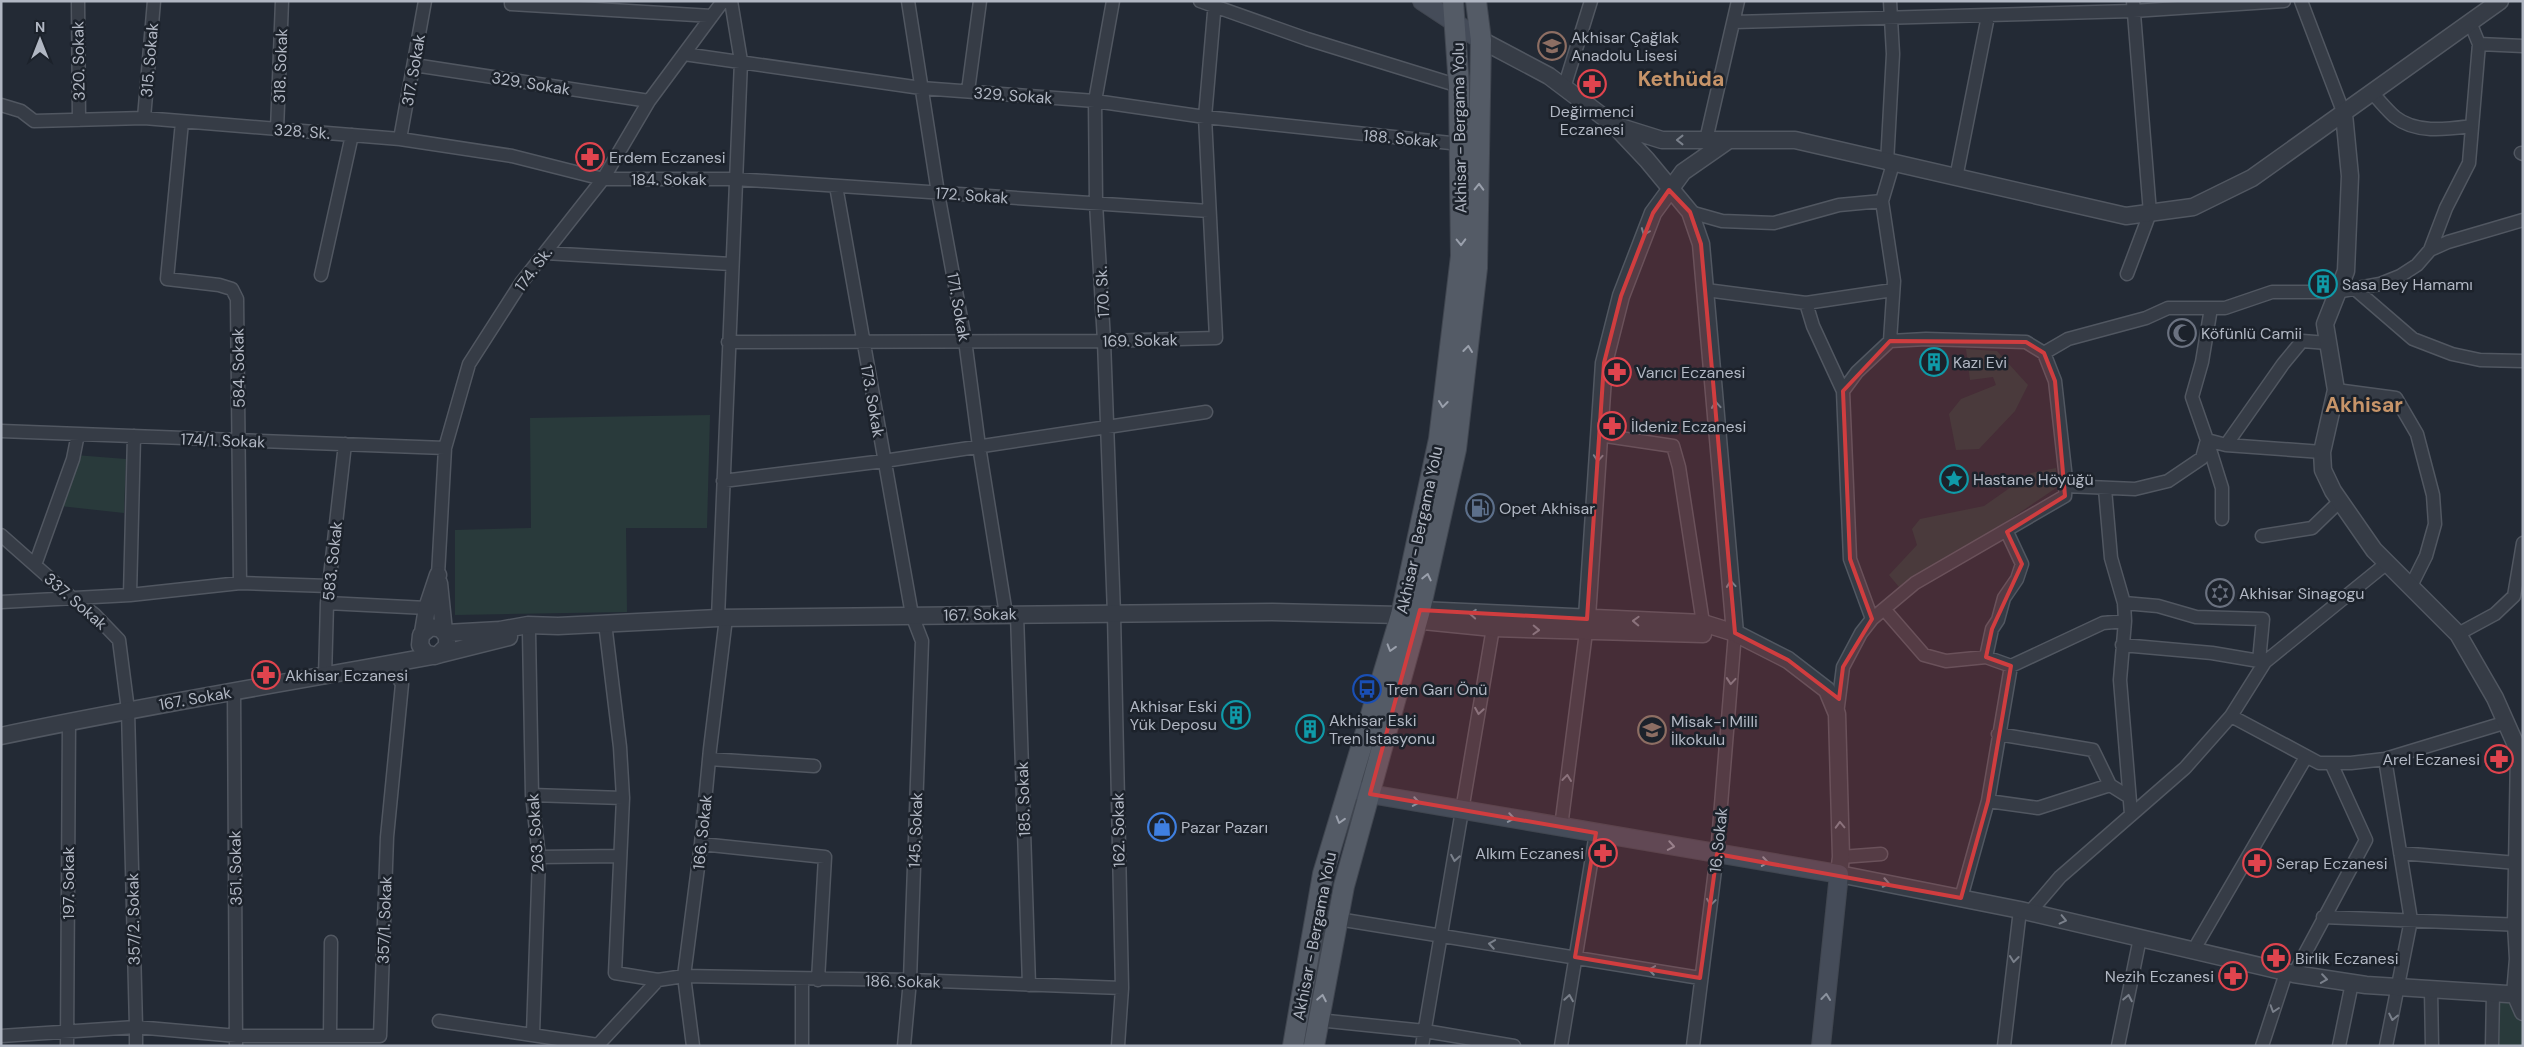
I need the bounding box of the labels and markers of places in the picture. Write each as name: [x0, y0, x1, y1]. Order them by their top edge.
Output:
place label: Akhisar Çağlak Anadolu Lisesi: [1571, 27, 1679, 66]
school or university icon: Akhisar Çağlak Anadolu Lisesi: [1537, 31, 1567, 61]
pharmacy icon: Değirmenci Eczanesi: [1577, 69, 1607, 99]
place label: Değirmenci Eczanesi: [1550, 101, 1634, 140]
pharmacy icon: Erdem Eczanesi: [575, 142, 605, 172]
place label: Erdem Eczanesi: [609, 147, 726, 168]
building icon: Sasa Bey Hamamı: [2308, 269, 2338, 299]
place label: Sasa Bey Hamamı: [2342, 274, 2473, 295]
mosque icon: Köfünlü Camii: [2167, 318, 2197, 348]
place label: Köfünlü Camii: [2201, 323, 2302, 344]
building icon: Kazı Evi: [1919, 347, 1949, 377]
place label: Kazı Evi: [1953, 352, 2007, 373]
pharmacy icon: Varıcı Eczanesi: [1602, 357, 1632, 387]
place label: Varıcı Eczanesi: [1636, 362, 1745, 383]
pharmacy icon: İldeniz Eczanesi: [1597, 411, 1627, 441]
place label: İldeniz Eczanesi: [1631, 416, 1746, 437]
place icon: Hastane Höyüğü: [1939, 464, 1969, 494]
place label: Hastane Höyüğü: [1973, 469, 2094, 490]
fuel station icon: Opet Akhisar: [1465, 493, 1495, 523]
place label: Opet Akhisar: [1499, 498, 1595, 519]
synagogue icon: Akhisar Sinagogu: [2205, 578, 2235, 608]
place label: Akhisar Sinagogu: [2239, 583, 2365, 604]
pharmacy icon: Akhisar Eczanesi: [251, 660, 281, 690]
place label: Akhisar Eczanesi: [285, 665, 408, 686]
bus stop icon: Tren Garı Önü: [1352, 674, 1382, 704]
place label: Tren Garı Önü: [1386, 679, 1488, 700]
place label: Akhisar Eski Yük Deposu: [1129, 696, 1217, 735]
building icon: Akhisar Eski Yük Deposu: [1221, 700, 1251, 730]
place label: Akhisar Eski Tren İstasyonu: [1329, 710, 1435, 749]
place label: Misak-ı Milli İlkokulu: [1671, 711, 1758, 750]
building icon: Akhisar Eski Tren İstasyonu: [1295, 714, 1325, 744]
school or university icon: Misak-ı Milli İlkokulu: [1637, 715, 1667, 745]
pharmacy icon: Arel Eczanesi: [2484, 744, 2514, 774]
place label: Arel Eczanesi: [2382, 749, 2480, 770]
shop icon: Pazar Pazarı: [1147, 812, 1177, 842]
place label: Pazar Pazarı: [1181, 817, 1268, 838]
pharmacy icon: Alkım Eczanesi: [1588, 838, 1618, 868]
place label: Alkım Eczanesi: [1475, 843, 1584, 864]
pharmacy icon: Serap Eczanesi: [2242, 848, 2272, 878]
place label: Serap Eczanesi: [2276, 853, 2388, 874]
pharmacy icon: Birlik Eczanesi: [2261, 943, 2291, 973]
place label: Birlik Eczanesi: [2295, 948, 2399, 969]
pharmacy icon: Nezih Eczanesi: [2218, 961, 2248, 991]
place label: Nezih Eczanesi: [2105, 966, 2214, 987]

